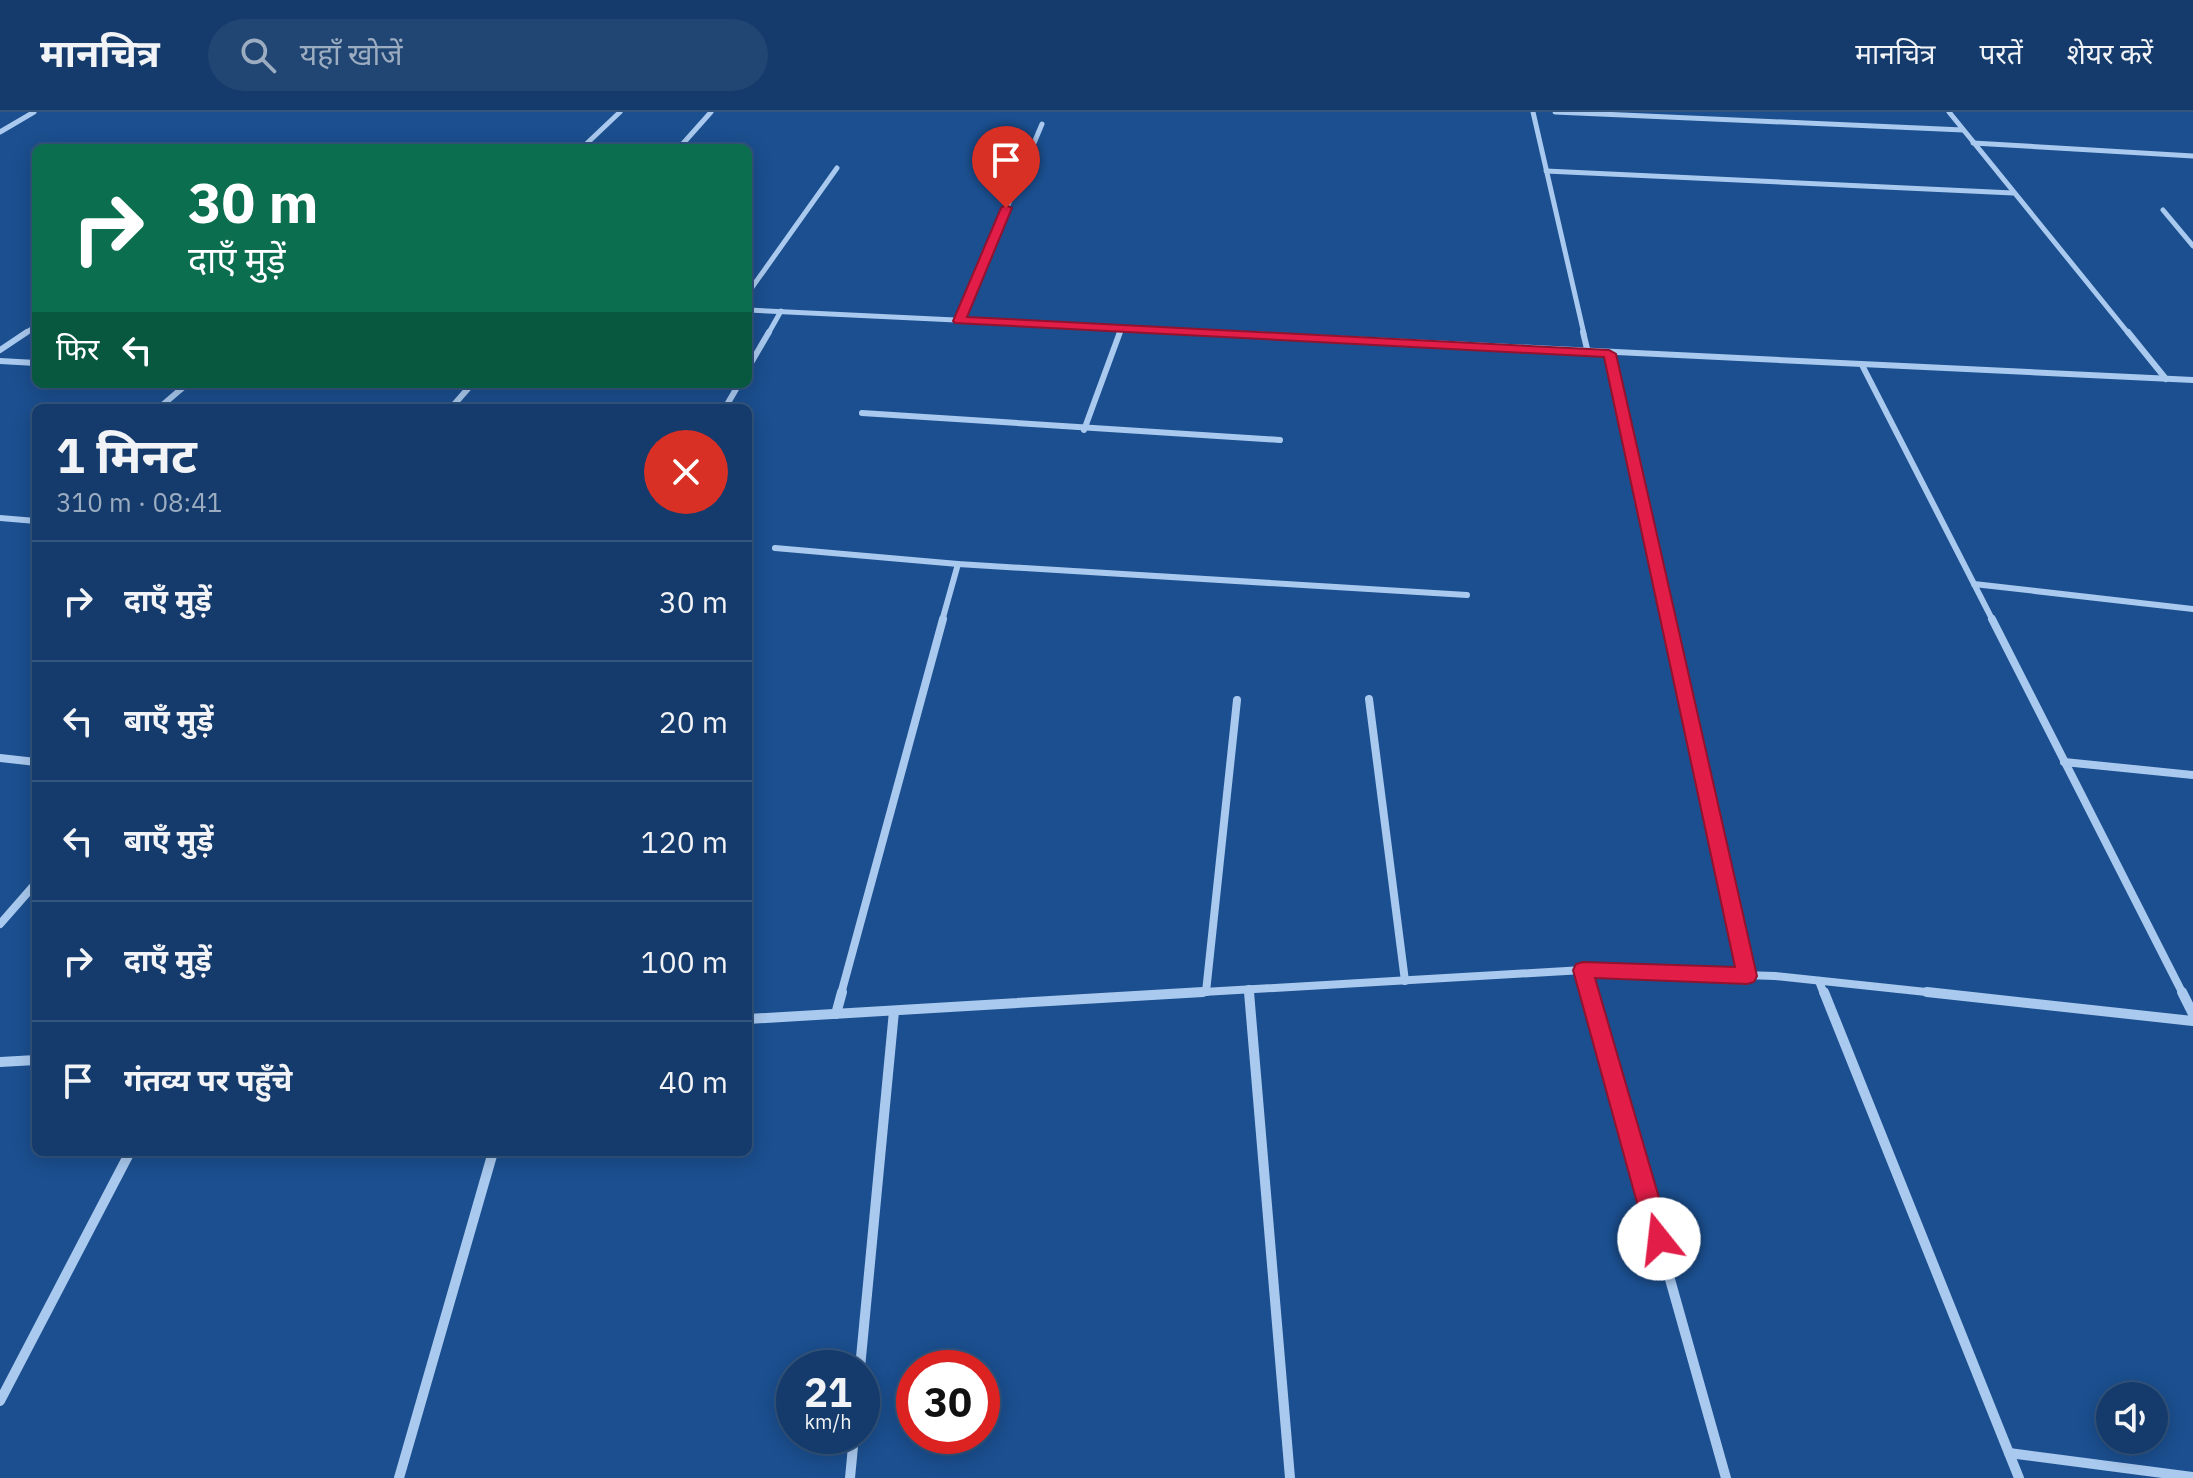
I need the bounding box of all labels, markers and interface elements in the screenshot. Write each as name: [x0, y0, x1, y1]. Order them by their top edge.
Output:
search box: [208, 19, 768, 91]
text: मानचित्र: [40, 28, 160, 77]
icon: search: [236, 33, 280, 77]
text: यहाँ खोजें: [300, 34, 403, 73]
text: मानचित्र: [1855, 35, 1935, 72]
text: परतें: [1979, 35, 2023, 72]
text: शेयर करें: [2067, 35, 2153, 72]
pin: [972, 126, 1040, 208]
icon: arrive: [984, 138, 1028, 182]
text: 30 m: [188, 166, 318, 238]
icon: right: [56, 176, 160, 280]
text: दाएँ मुड़ें: [188, 236, 286, 283]
icon: left: [115, 328, 159, 372]
text: फिर: [56, 329, 99, 368]
text: 1 मिनट: [56, 424, 197, 486]
button: close: [644, 430, 728, 514]
text: 310 m · 08:41: [56, 485, 222, 519]
icon: right: [56, 579, 100, 623]
text: दाएँ मुड़ें: [124, 580, 212, 619]
text: 30 m: [659, 582, 728, 621]
icon: left: [56, 699, 100, 743]
text: बाएँ मुड़ें: [124, 700, 213, 739]
text: 20 m: [659, 702, 728, 741]
icon: left: [56, 819, 100, 863]
text: बाएँ मुड़ें: [124, 820, 213, 859]
text: 120 m: [641, 822, 728, 861]
icon: right: [56, 939, 100, 983]
text: दाएँ मुड़ें: [124, 940, 212, 979]
text: 100 m: [641, 942, 728, 981]
icon: arrive: [56, 1059, 100, 1103]
text: गंतव्य पर पहुँचे: [124, 1060, 292, 1099]
text: 40 m: [659, 1062, 728, 1101]
position arrow: [1617, 1197, 1701, 1281]
speed limit sign: 30: [896, 1350, 1000, 1454]
text: 21: [804, 1366, 852, 1418]
map controls: [2096, 1382, 2168, 1454]
button: sound: [2096, 1382, 2168, 1454]
text: km/h: [804, 1408, 852, 1435]

